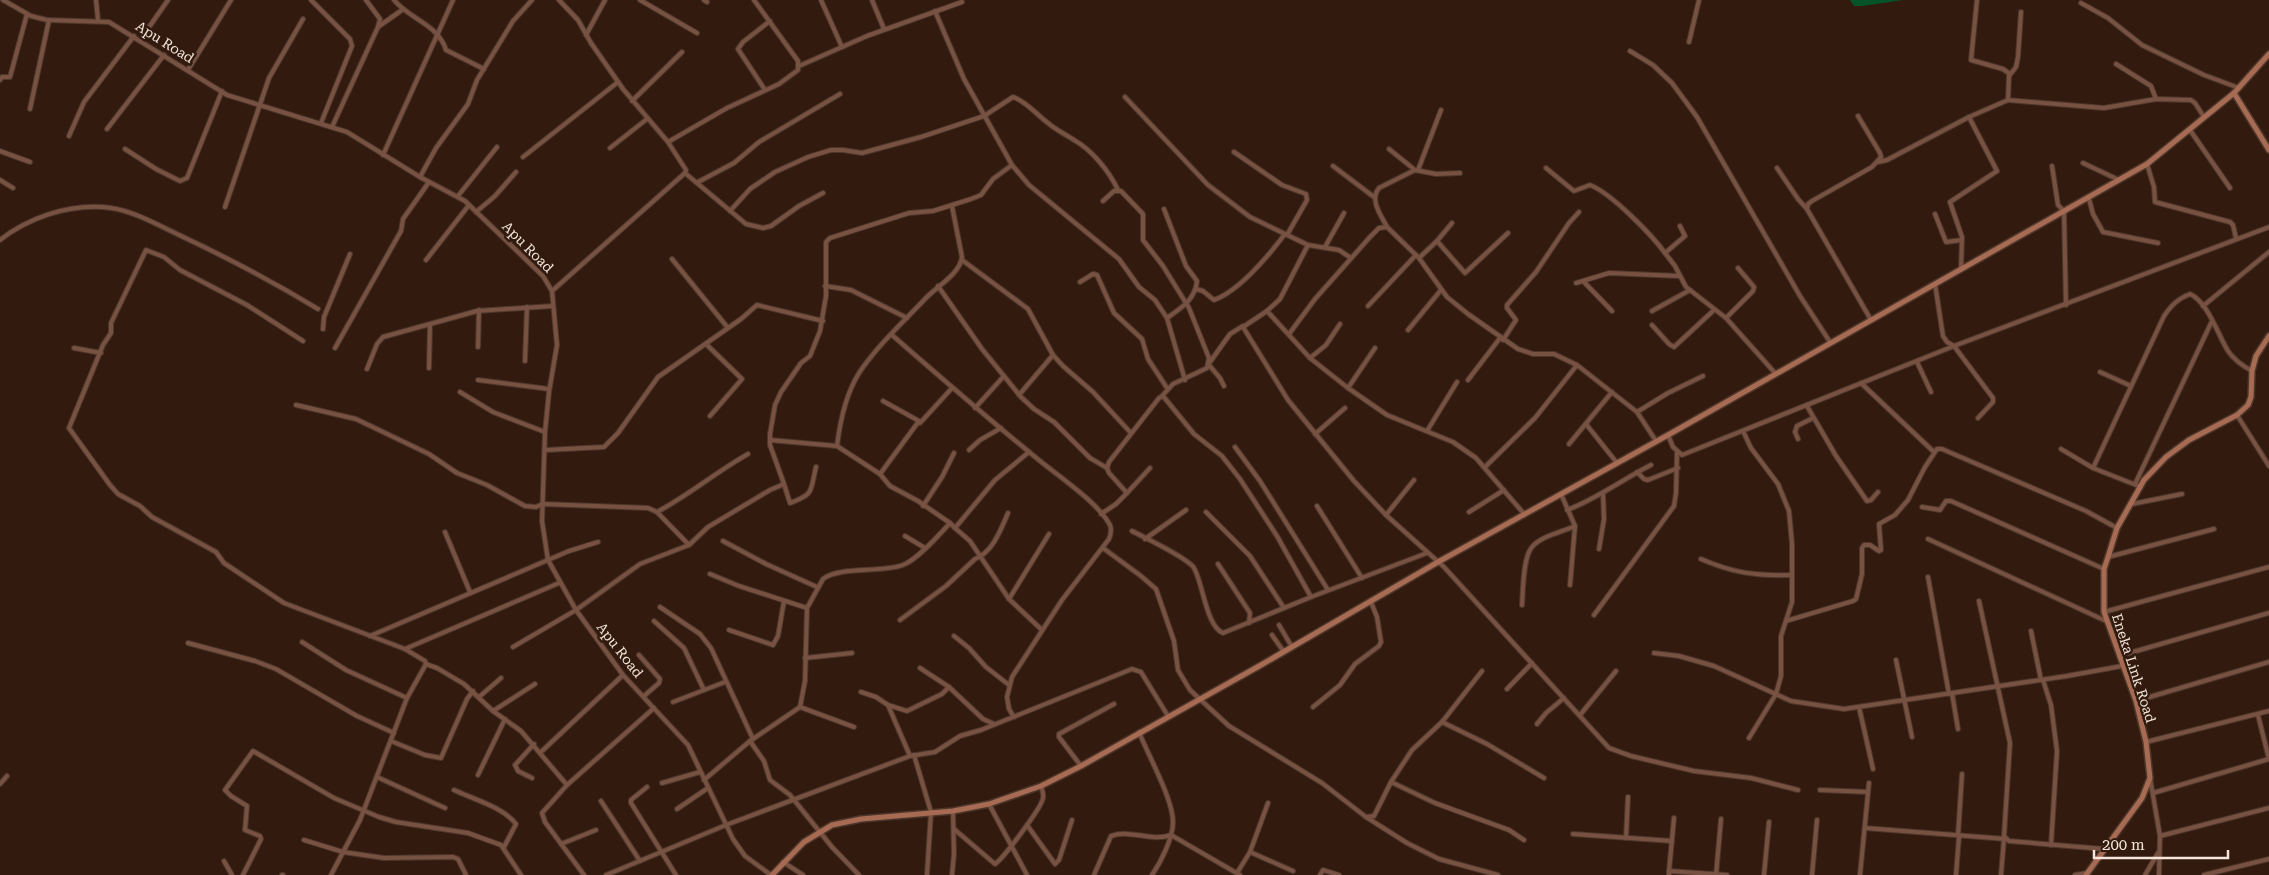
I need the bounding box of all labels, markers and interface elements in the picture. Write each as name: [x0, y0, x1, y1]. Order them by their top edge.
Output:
street label: Apu Road: [133, 18, 197, 66]
street label: Apu Road: [499, 218, 557, 276]
street label: Eneka Link Road: [2109, 611, 2159, 725]
street label: Apu Road: [594, 619, 646, 681]
scale bar: [2094, 828, 2228, 860]
text: 200 m: [2102, 836, 2145, 854]

